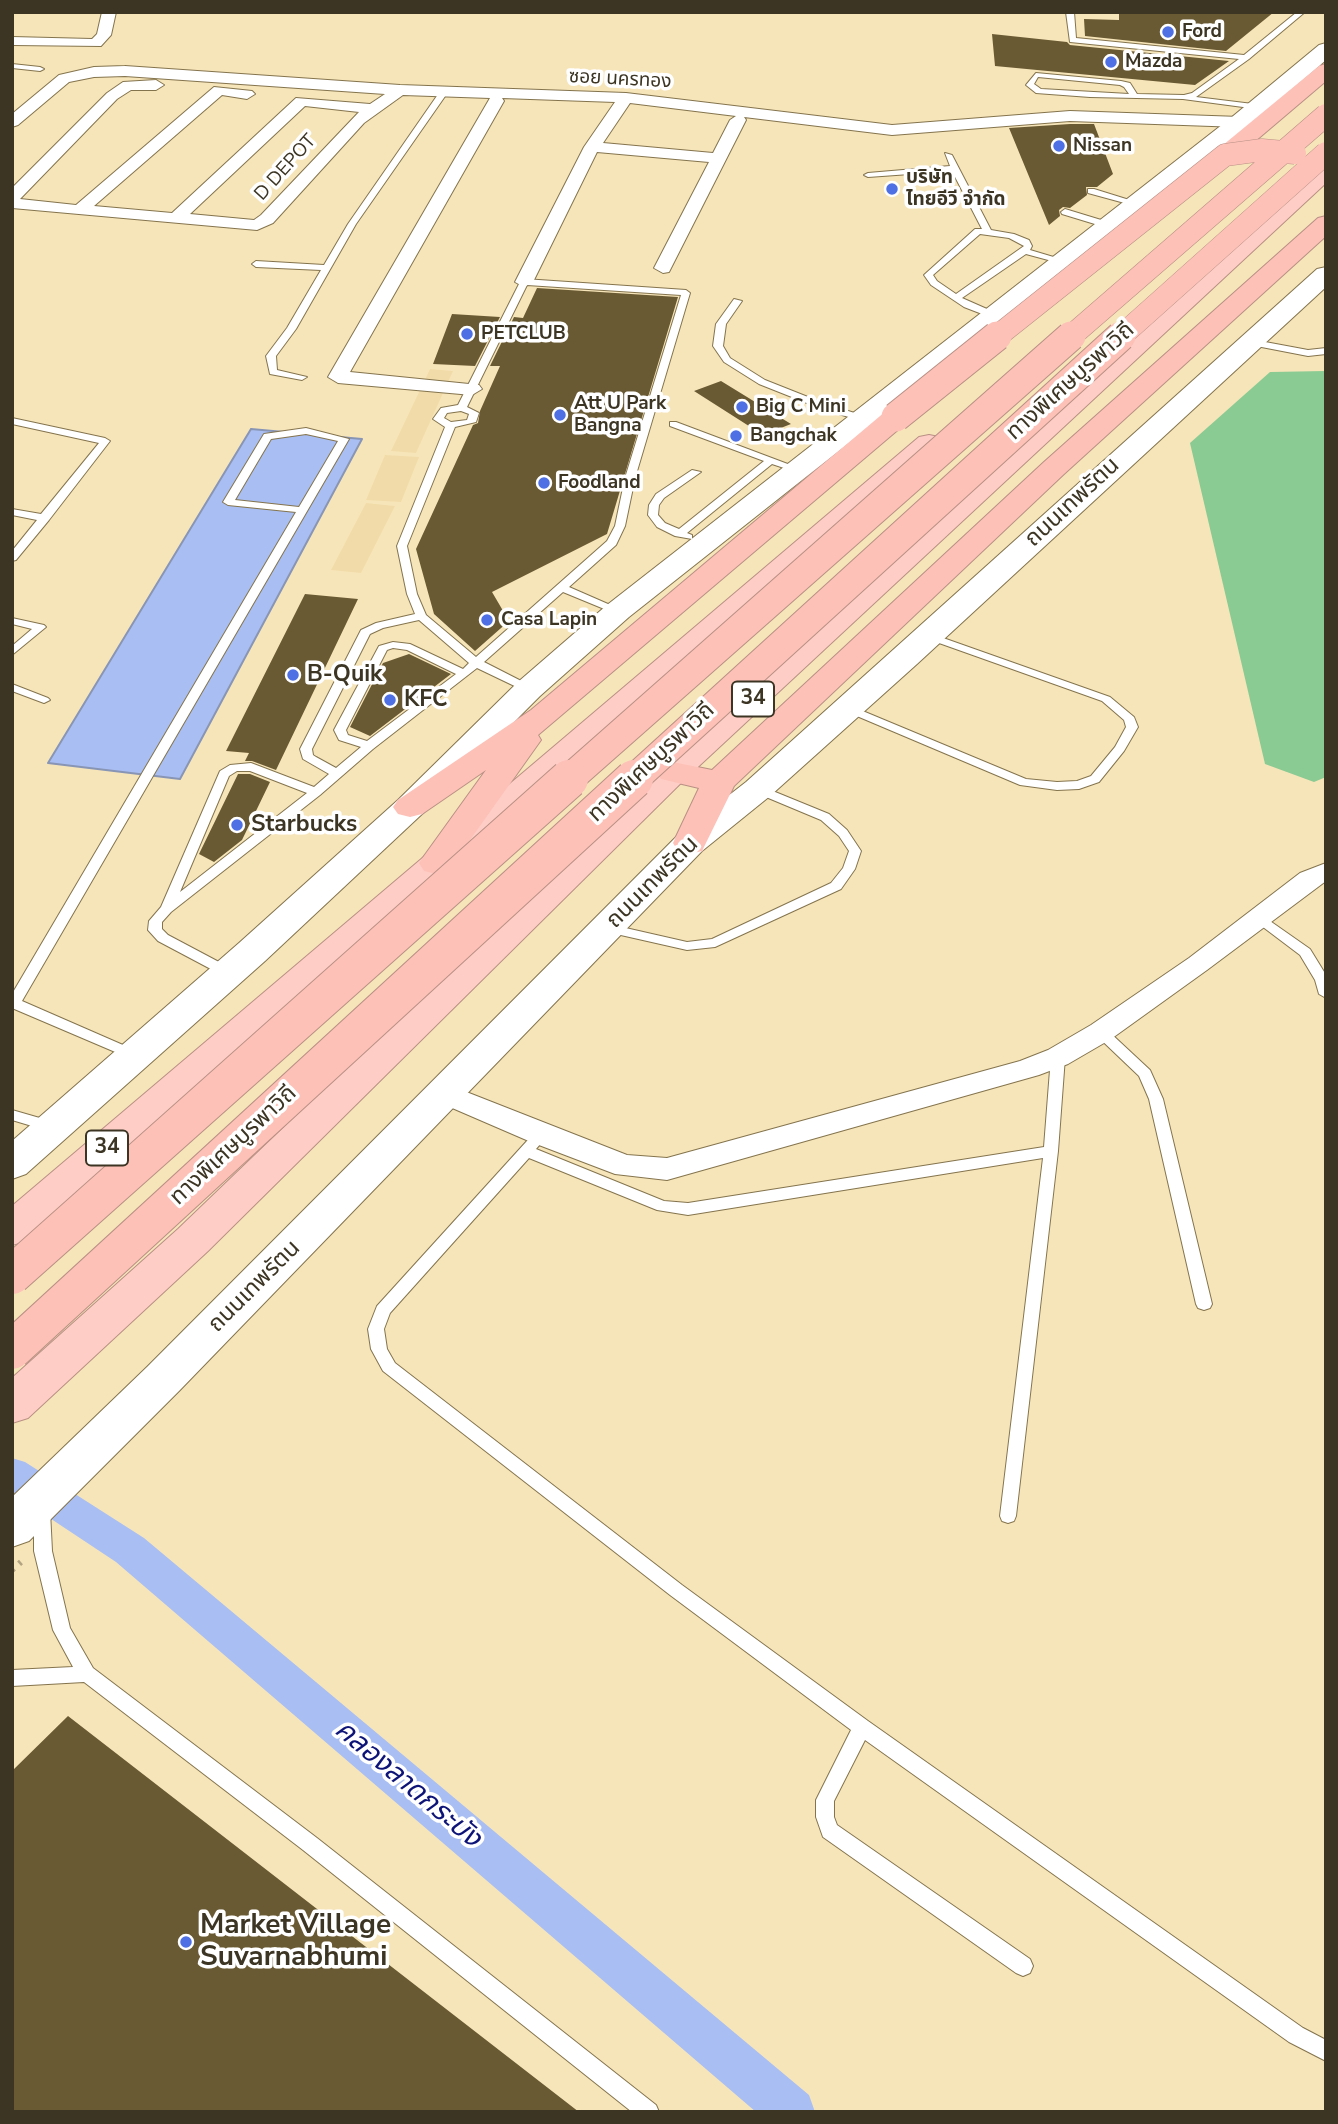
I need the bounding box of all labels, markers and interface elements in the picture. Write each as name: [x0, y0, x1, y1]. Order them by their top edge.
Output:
place label: Ford: [1182, 21, 1222, 43]
marker: Ford: [1160, 24, 1176, 40]
place label: Mazda: [1125, 51, 1182, 73]
marker: Mazda: [1103, 54, 1119, 70]
street label: ซอย นครทอง: [568, 66, 672, 94]
street label: D DEPOT: [250, 130, 322, 206]
place label: Nissan: [1073, 135, 1132, 157]
marker: Nissan: [1051, 138, 1067, 154]
place label: บริษัท ไทยอีวี จำกัด: [906, 167, 1006, 211]
marker: บริษัท ไทยอีวี จำกัด: [884, 181, 900, 197]
street label: ทางพิเศษบูรพาวิถี: [1001, 317, 1141, 447]
place label: PETCLUB: [481, 323, 566, 345]
marker: PETCLUB: [459, 326, 475, 342]
place label: Att U Park Bangna: [574, 393, 666, 437]
place label: Big C Mini: [756, 396, 846, 418]
marker: Big C Mini: [734, 399, 750, 415]
marker: Att U Park Bangna: [552, 407, 568, 423]
place label: Bangchak: [750, 425, 837, 447]
marker: Bangchak: [728, 428, 744, 444]
street label: ถนนเทพรัตน: [1020, 452, 1126, 554]
place label: Foodland: [558, 472, 641, 494]
marker: Foodland: [536, 475, 552, 491]
place label: Casa Lapin: [501, 609, 597, 631]
marker: Casa Lapin: [479, 612, 495, 628]
place label: B-Quik: [307, 661, 382, 689]
marker: B-Quik: [285, 667, 301, 683]
road number: 34: [732, 682, 774, 716]
place label: KFC: [404, 686, 448, 714]
marker: KFC: [382, 692, 398, 708]
street label: ทางพิเศษบูรพาวิถี: [583, 697, 721, 829]
place label: Starbucks: [251, 811, 357, 839]
marker: Starbucks: [229, 817, 245, 833]
street label: ถนนเทพรัตน: [601, 831, 705, 935]
street label: ทางพิเศษบูรพาวิถี: [165, 1080, 303, 1212]
road number: 34: [86, 1130, 128, 1166]
street label: ถนนเทพรัตน: [203, 1235, 307, 1339]
water label: คลองลาดกระบัง: [327, 1714, 487, 1856]
place label: Market Village Suvarnabhumi: [200, 1909, 391, 1975]
marker: Market Village Suvarnabhumi: [178, 1934, 194, 1950]

